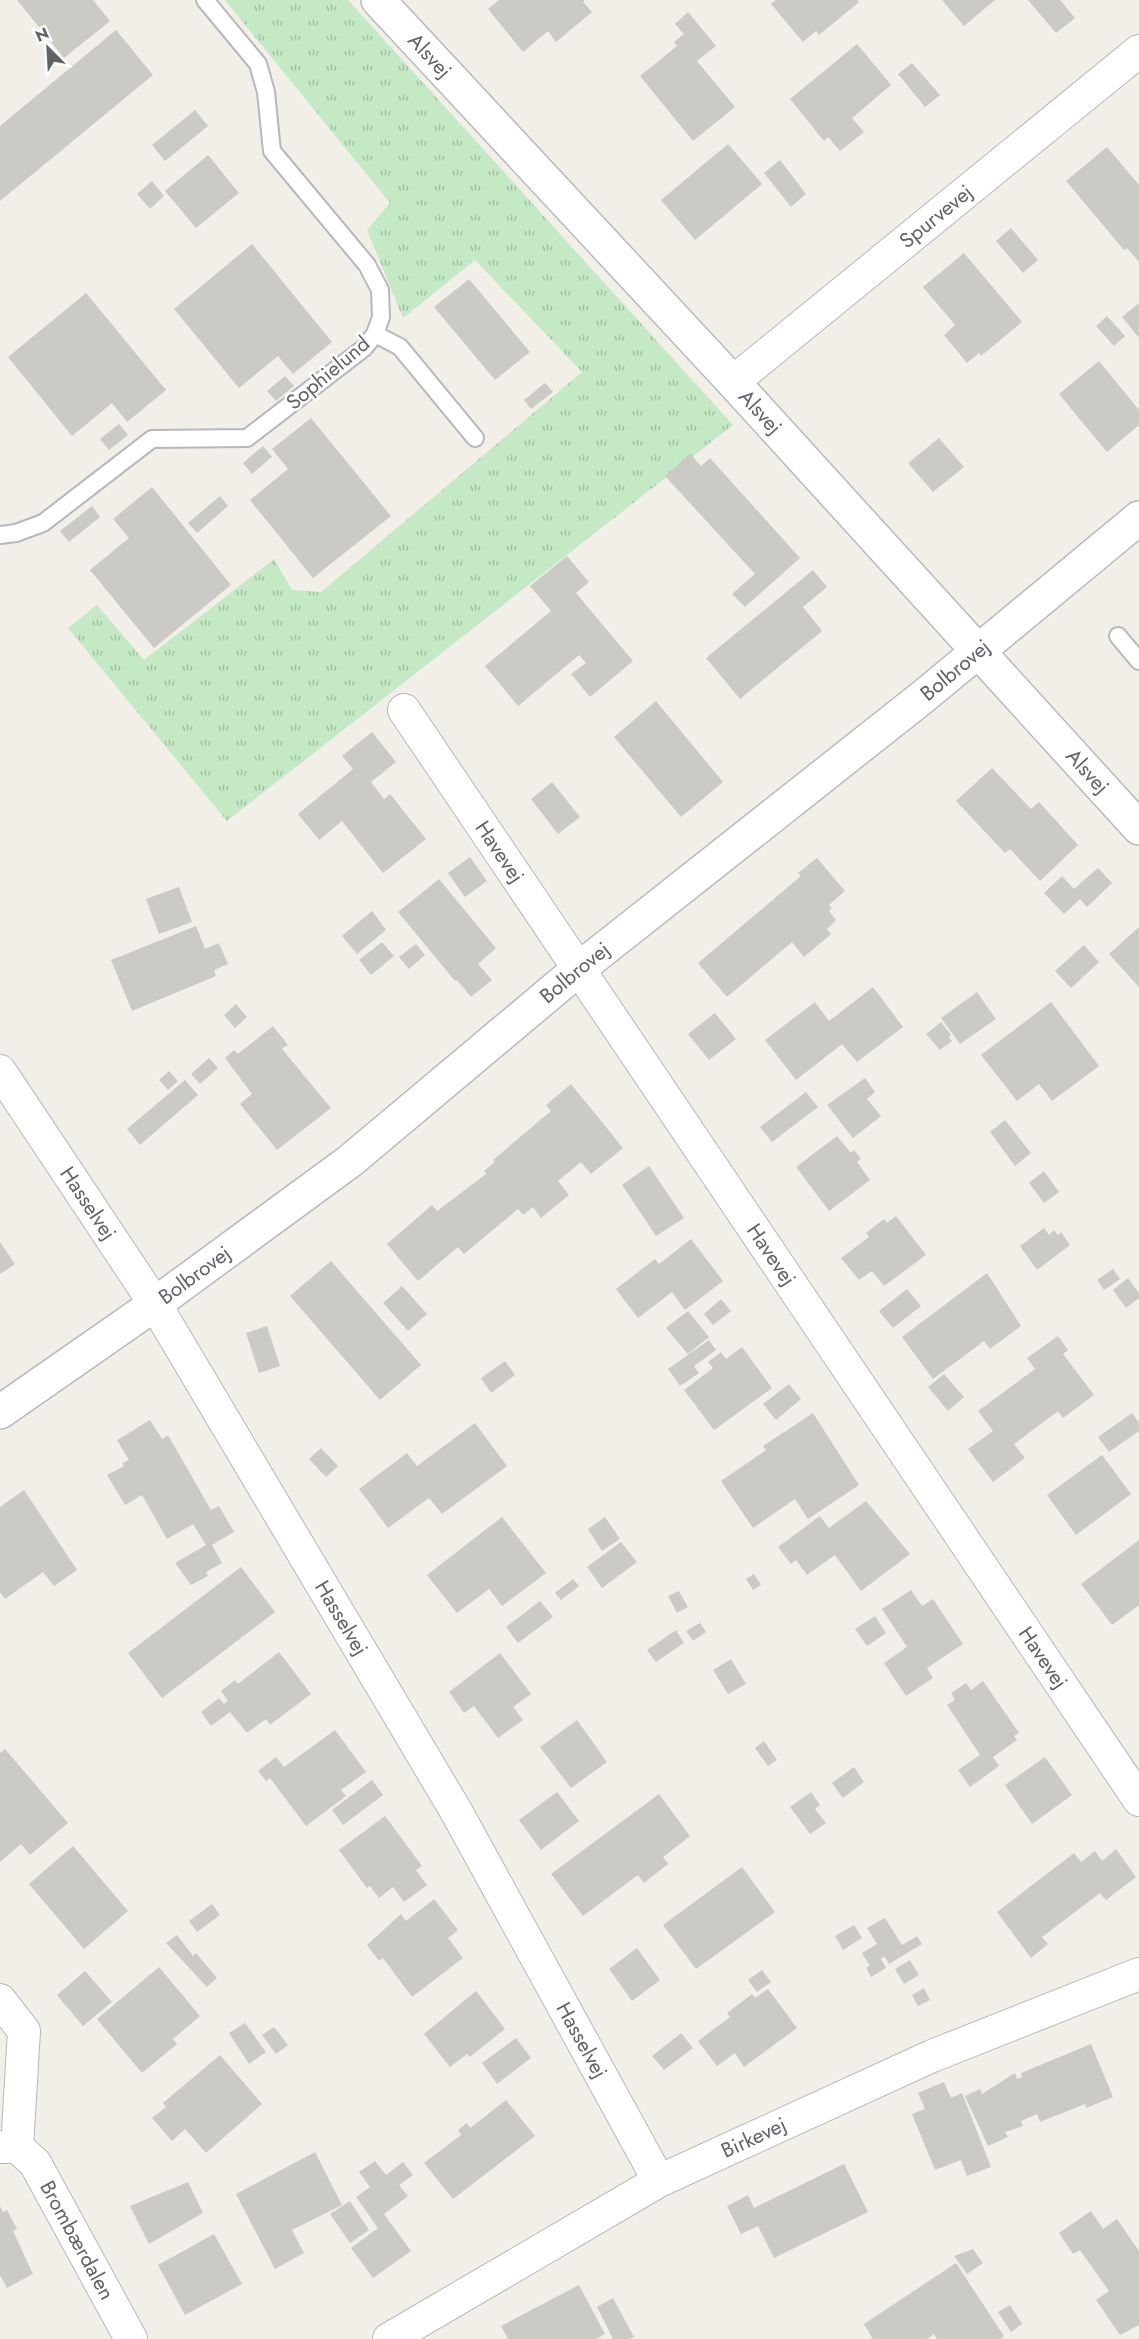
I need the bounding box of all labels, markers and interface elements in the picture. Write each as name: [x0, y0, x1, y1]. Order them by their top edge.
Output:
north arrow: [18, 18, 78, 78]
text: N: [32, 22, 53, 48]
street label: Alsvej: [401, 26, 458, 85]
street label: Spurvevej: [893, 177, 979, 256]
street label: Sophielund: [280, 329, 376, 417]
street label: Alsvej: [732, 383, 789, 441]
street label: Bolbrovej: [914, 632, 997, 708]
street label: Alsvej: [1059, 742, 1116, 801]
street label: Havevej: [468, 815, 531, 889]
street label: Bolbrovej: [533, 935, 616, 1011]
street label: Hasselvej: [53, 1161, 123, 1246]
street label: Havevej: [739, 1218, 803, 1292]
street label: Bolbrovej: [152, 1238, 237, 1312]
street label: Hasselvej: [307, 1575, 375, 1661]
street label: Havevej: [1011, 1620, 1075, 1695]
street label: Hasselvej: [549, 1997, 615, 2084]
street label: Birkevej: [716, 2110, 791, 2166]
street label: Brombærdalen: [32, 2175, 122, 2305]

